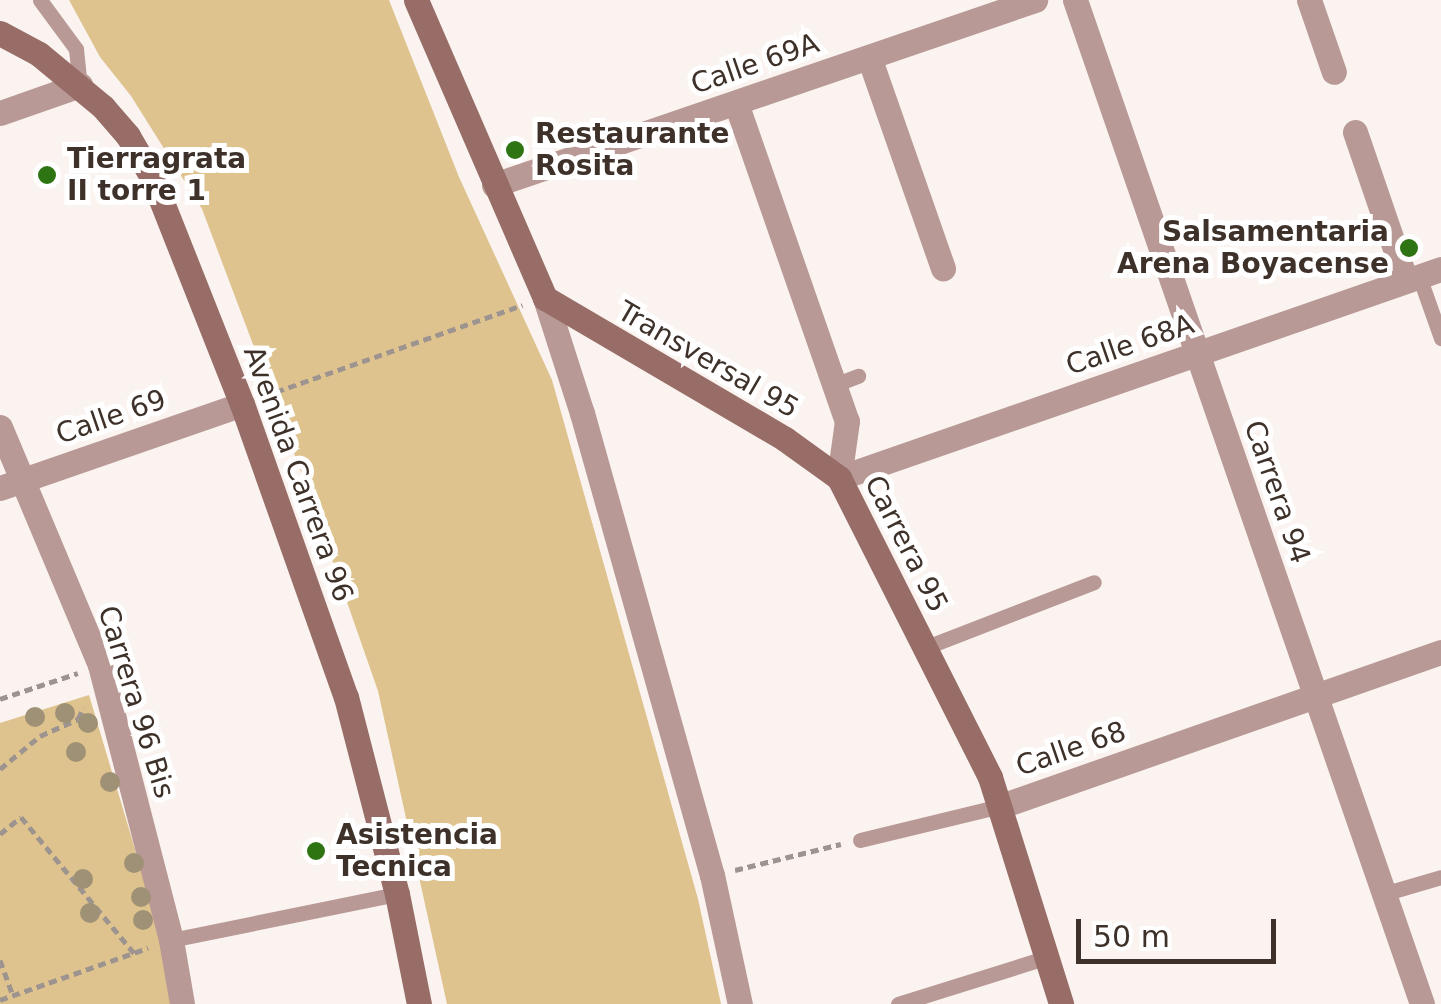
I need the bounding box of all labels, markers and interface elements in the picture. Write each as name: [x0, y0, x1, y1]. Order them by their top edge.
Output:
street label: Calle 69A: [687, 26, 823, 102]
place label: Restaurante Rosita: [535, 117, 729, 183]
marker: Restaurante Rosita: [504, 139, 526, 161]
place label: Tierragrata II torre 1: [67, 142, 246, 208]
marker: Tierragrata II torre 1: [36, 164, 58, 186]
place label: Salsamentaria Arena Boyacense: [1117, 215, 1389, 281]
marker: Salsamentaria Arena Boyacense: [1398, 237, 1420, 259]
street label: Transversal 95: [612, 295, 804, 425]
street label: Calle 68A: [1062, 307, 1198, 383]
street label: Avenida Carrera 96: [236, 342, 360, 606]
street label: Calle 69: [52, 383, 170, 451]
street label: Carrera 94: [1237, 416, 1317, 568]
street label: Carrera 95: [857, 470, 955, 618]
street label: Carrera 96 Bis: [91, 602, 181, 802]
street label: Calle 68: [1012, 715, 1130, 783]
place label: Asistencia Tecnica: [336, 818, 498, 884]
marker: Asistencia Tecnica: [305, 840, 327, 862]
scale bar: [1081, 899, 1281, 961]
text: 50 m: [1093, 919, 1170, 954]

